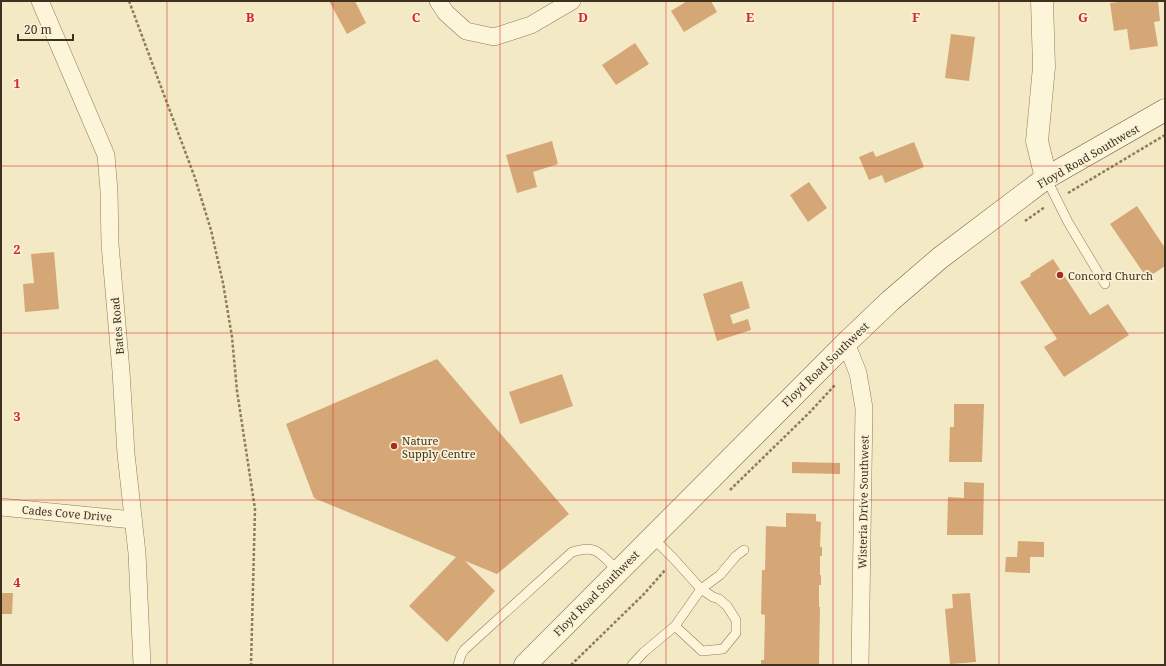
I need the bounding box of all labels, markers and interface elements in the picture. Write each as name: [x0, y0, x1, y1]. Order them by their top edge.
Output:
text: B: [246, 8, 255, 26]
text: C: [412, 8, 421, 26]
text: D: [578, 8, 588, 26]
text: E: [746, 8, 755, 26]
text: F: [912, 8, 920, 26]
text: G: [1078, 8, 1088, 26]
scale bar: [18, 16, 73, 42]
text: 20 m: [24, 21, 52, 38]
text: 1: [13, 74, 21, 92]
street label: Floyd Road Southwest: [1034, 121, 1142, 191]
text: 2: [13, 240, 21, 258]
place label: Concord Church: [1068, 268, 1153, 283]
marker: Concord Church: [1055, 270, 1065, 280]
street label: Bates Road: [107, 296, 127, 355]
street label: Floyd Road Southwest: [778, 318, 872, 410]
text: 3: [13, 407, 21, 425]
place label: Nature Supply Centre: [402, 433, 476, 461]
street label: Wisteria Drive Southwest: [854, 435, 872, 569]
marker: Nature Supply Centre: [389, 441, 399, 451]
street label: Cades Cove Drive: [21, 502, 113, 524]
street label: Floyd Road Southwest: [550, 547, 642, 639]
text: 4: [13, 573, 21, 591]

